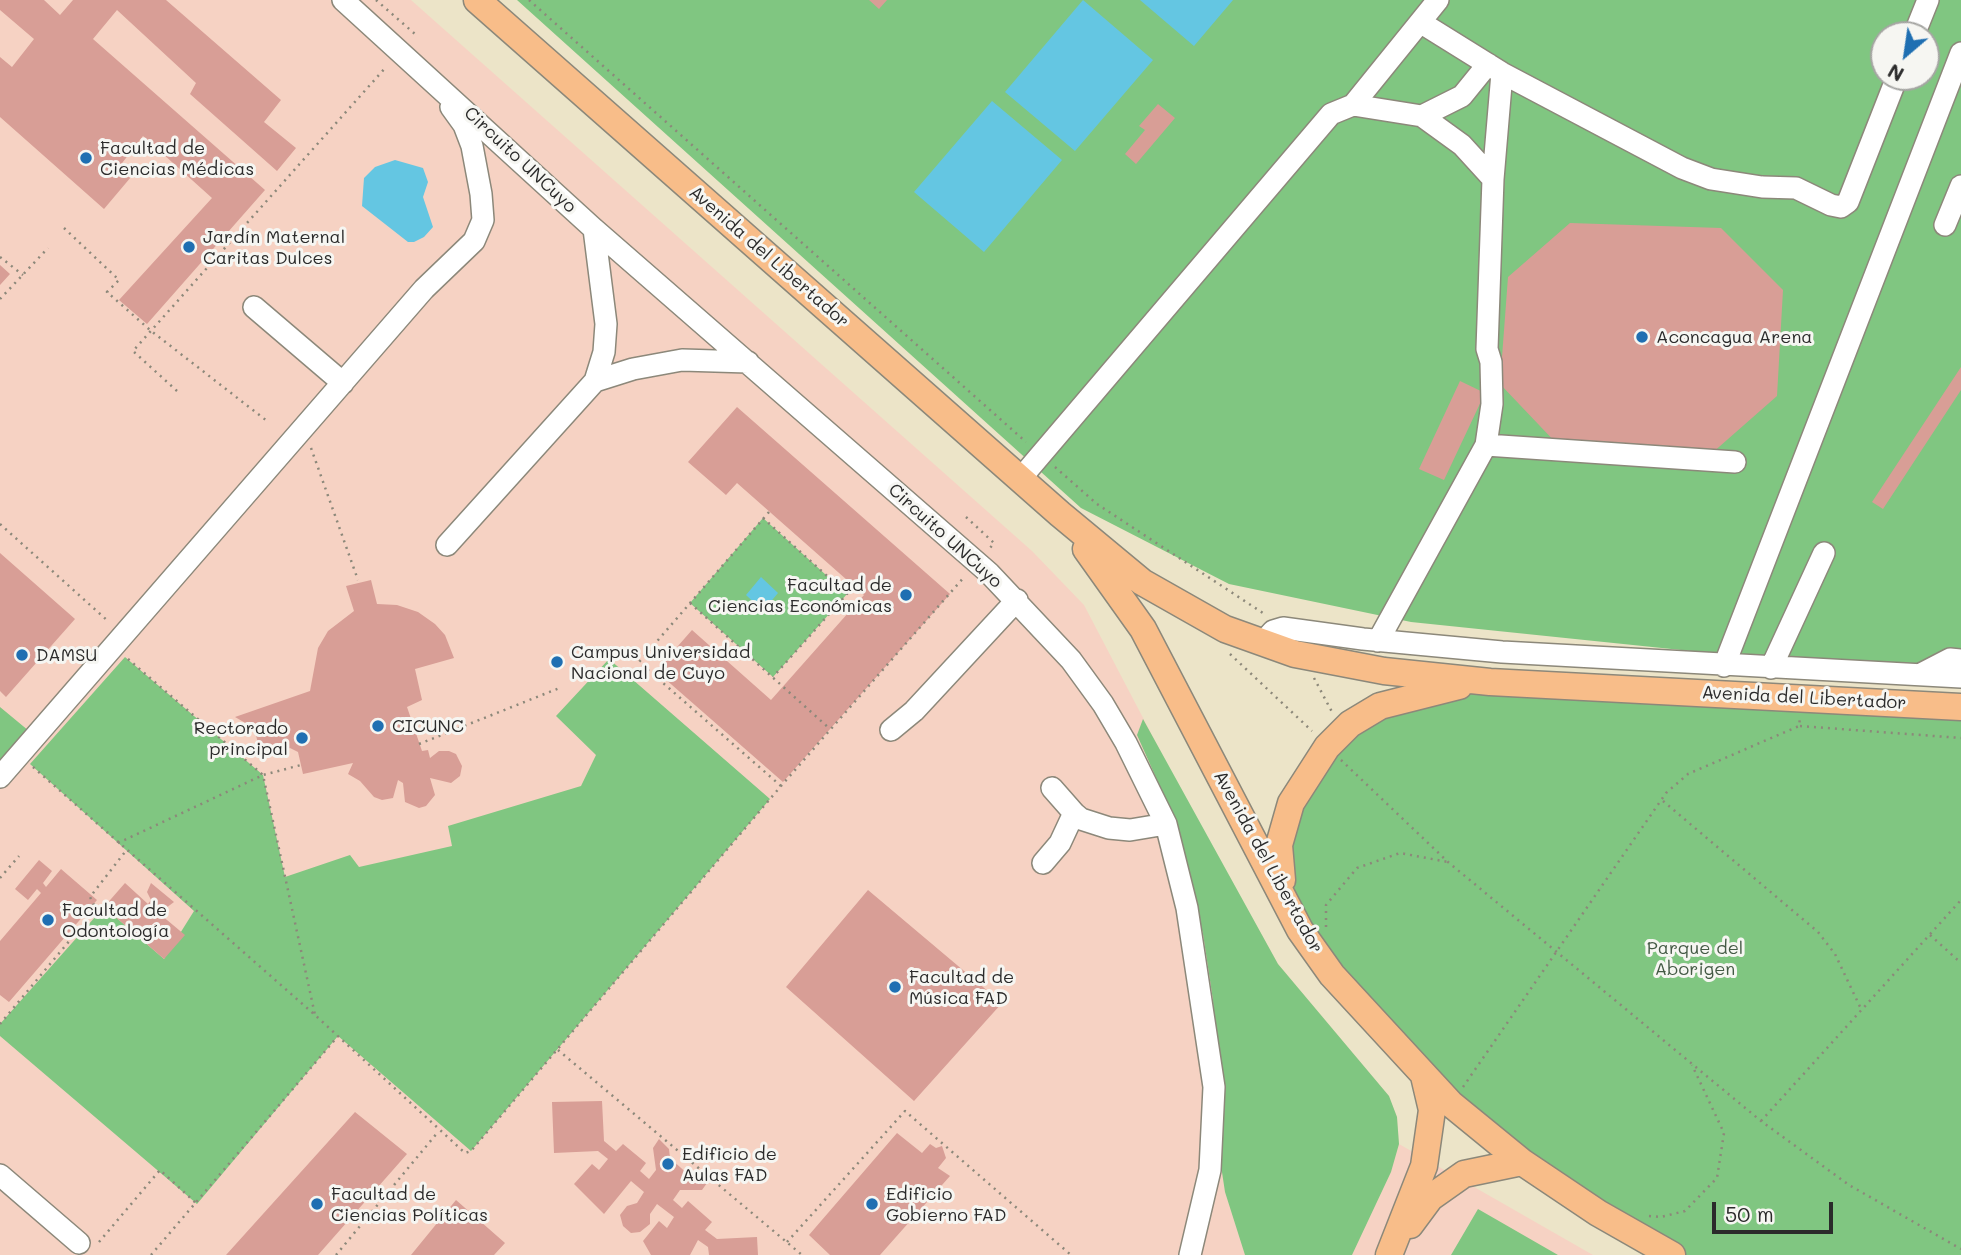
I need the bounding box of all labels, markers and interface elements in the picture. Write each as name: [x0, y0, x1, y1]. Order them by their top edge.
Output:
north arrow: [1870, 21, 1940, 91]
text: N: [1883, 59, 1908, 87]
street label: Circuito UNCuyo: [459, 102, 581, 218]
place label: Facultad de Ciencias Médicas: [100, 137, 254, 180]
marker: Facultad de Ciencias Médicas: [78, 150, 94, 166]
street label: Avenida del Libertador: [685, 182, 853, 332]
place label: Jardín Maternal Caritas Dulces: [203, 226, 345, 268]
marker: Jardín Maternal Caritas Dulces: [181, 239, 197, 255]
place label: Aconcagua Arena: [1656, 326, 1813, 348]
marker: Aconcagua Arena: [1634, 329, 1650, 345]
street label: Circuito UNCuyo: [884, 479, 1006, 593]
place label: Facultad de Ciencias Económicas: [708, 574, 892, 616]
marker: Facultad de Ciencias Económicas: [898, 587, 914, 603]
place label: Campus Universidad Nacional de Cuyo: [571, 641, 750, 684]
place label: DAMSU: [36, 644, 97, 666]
marker: DAMSU: [14, 647, 30, 663]
marker: Campus Universidad Nacional de Cuyo: [549, 654, 565, 670]
street label: Avenida del Libertador: [1701, 682, 1907, 714]
place label: CICUNC: [392, 715, 464, 737]
place label: Rectorado principal: [194, 717, 288, 760]
marker: CICUNC: [370, 718, 386, 734]
marker: Rectorado principal: [294, 730, 310, 746]
street label: Avenida del Libertador: [1209, 767, 1327, 957]
place label: Facultad de Odontología: [62, 899, 169, 942]
marker: Facultad de Odontología: [40, 912, 56, 928]
park label: Parque del Aborigen: [1647, 937, 1743, 979]
place label: Facultad de Música FAD: [909, 966, 1014, 1009]
marker: Facultad de Música FAD: [887, 979, 903, 995]
place label: Edificio de Aulas FAD: [682, 1143, 777, 1186]
marker: Edificio de Aulas FAD: [660, 1156, 676, 1172]
place label: Facultad de Ciencias Políticas: [331, 1183, 488, 1226]
place label: Edificio Gobierno FAD: [886, 1183, 1006, 1226]
scale bar: [1716, 1188, 1837, 1232]
marker: Facultad de Ciencias Políticas: [309, 1196, 325, 1212]
marker: Edificio Gobierno FAD: [864, 1196, 880, 1212]
text: 50 m: [1725, 1200, 1774, 1227]

